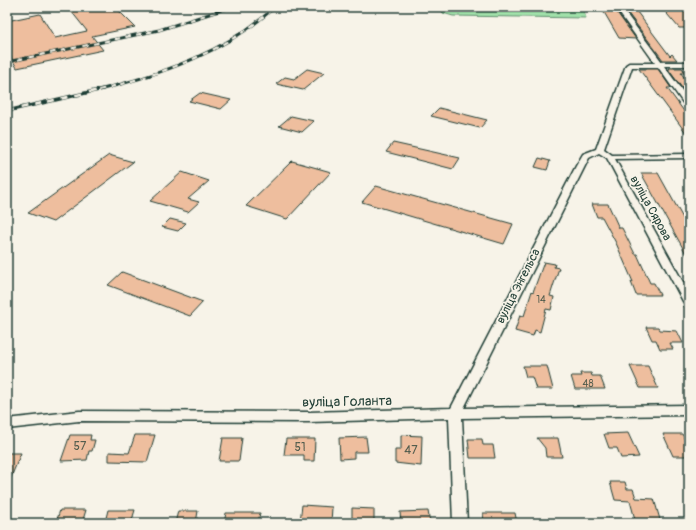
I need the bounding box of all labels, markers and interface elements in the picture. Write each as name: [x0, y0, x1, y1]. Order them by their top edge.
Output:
street label: вуліца Сярова: [627, 173, 675, 244]
street label: вуліца Энгельса: [493, 246, 544, 326]
house number: 14: [536, 294, 546, 306]
house number: 48: [583, 378, 593, 390]
street label: вуліца Голанта: [302, 392, 392, 411]
house number: 57: [74, 439, 87, 454]
house number: 51: [294, 440, 306, 455]
house number: 47: [404, 443, 418, 458]

